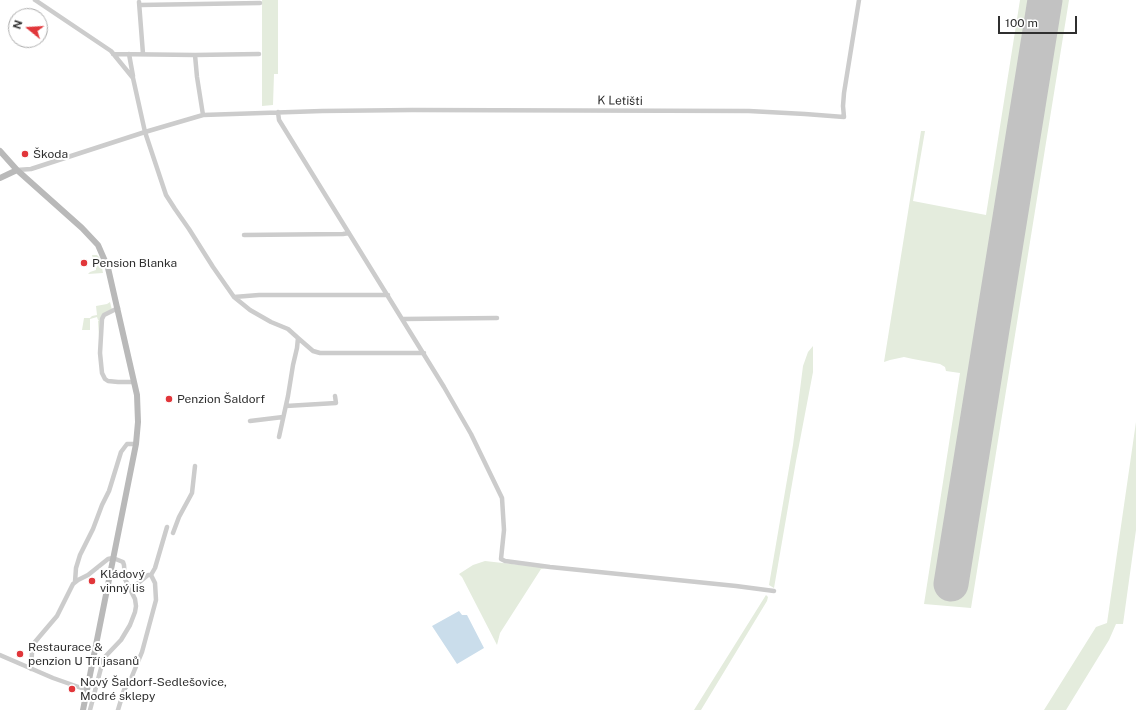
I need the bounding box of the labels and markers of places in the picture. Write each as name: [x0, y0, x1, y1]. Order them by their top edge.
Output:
place label: Škoda: [33, 147, 68, 161]
marker: Škoda: [20, 149, 30, 159]
place label: Pension Blanka: [92, 256, 177, 270]
marker: Pension Blanka: [79, 258, 89, 268]
place label: Penzion Šaldorf: [177, 392, 265, 406]
marker: Penzion Šaldorf: [164, 394, 174, 404]
place label: Kládový vinný lis: [100, 567, 145, 595]
marker: Kládový vinný lis: [87, 576, 97, 586]
place label: Restaurace & penzion U Tří jasanů: [28, 640, 139, 668]
marker: Restaurace & penzion U Tří jasanů: [15, 649, 25, 659]
place label: Nový Šaldorf-Sedlešovice, Modré sklepy: [80, 675, 227, 703]
marker: Nový Šaldorf-Sedlešovice, Modré sklepy: [67, 684, 77, 694]

